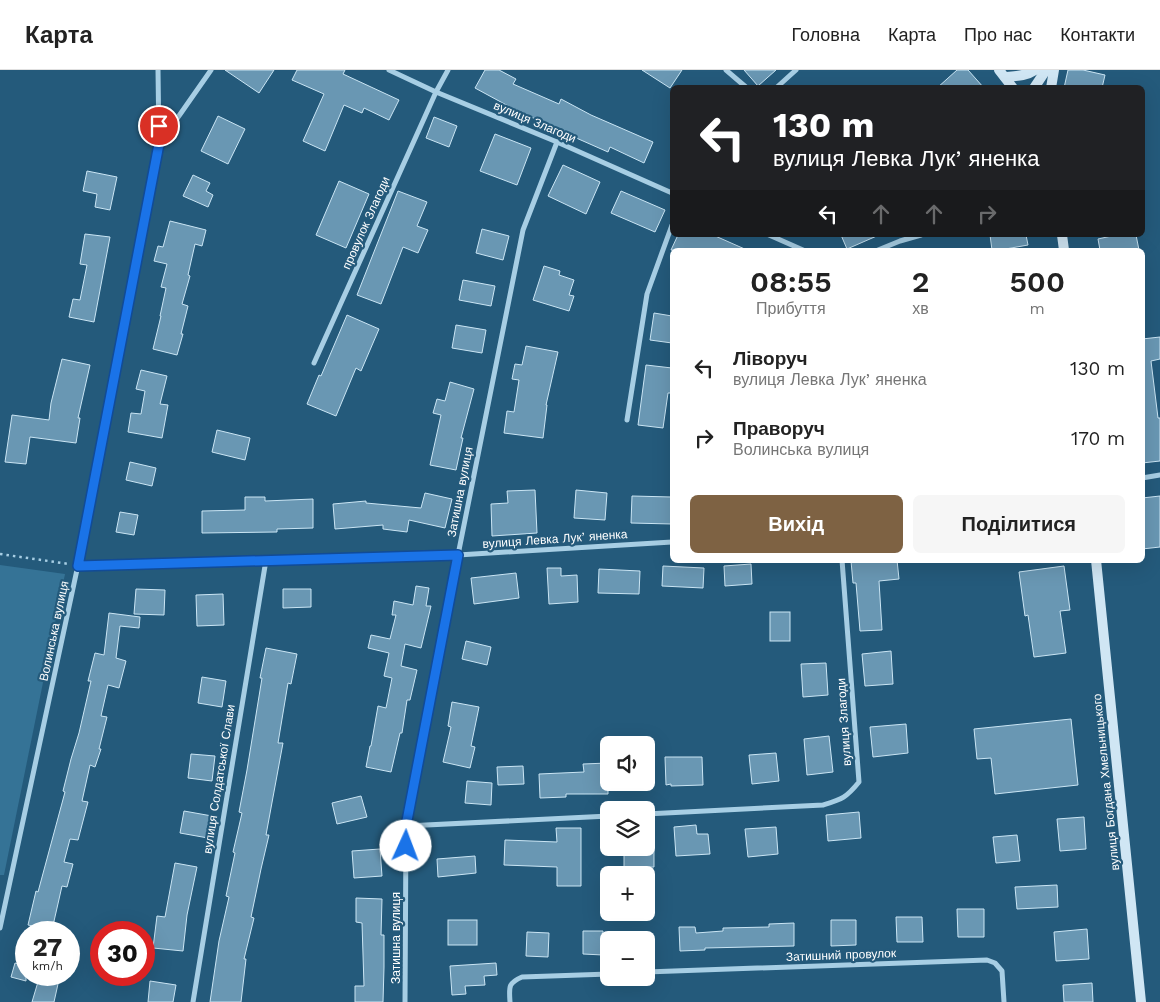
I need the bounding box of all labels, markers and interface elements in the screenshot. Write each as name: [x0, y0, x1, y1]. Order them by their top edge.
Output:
text: Карта: [25, 21, 93, 49]
text: Головна: [792, 24, 860, 45]
text: Карта: [888, 24, 936, 45]
text: Про нас: [964, 24, 1032, 45]
text: Контакти: [1060, 24, 1135, 45]
street label: вулиця Злагоди: [492, 98, 578, 146]
text: 130 m: [773, 104, 874, 146]
pin: [138, 105, 180, 147]
icon: left: [690, 105, 755, 170]
icon: arrive: [145, 112, 173, 140]
text: вулиця Левка Лукʼяненка: [773, 146, 1039, 171]
street label: провулок Злагоди: [339, 174, 393, 272]
icon: left: [814, 200, 842, 228]
icon: ahead: [867, 200, 895, 228]
icon: ahead: [920, 200, 948, 228]
icon: right: [973, 200, 1001, 228]
text: 08:55: [750, 264, 832, 299]
text: 2: [912, 264, 929, 299]
text: 500: [1009, 264, 1065, 299]
text: Прибуття: [756, 299, 826, 318]
text: хв: [912, 299, 929, 318]
text: m: [1030, 299, 1045, 318]
text: Ліворуч: [733, 347, 808, 370]
icon: left: [690, 354, 718, 382]
text: 130 m: [1070, 357, 1125, 380]
text: вулиця Левка Лукʼяненка: [733, 370, 927, 389]
text: Праворуч: [733, 417, 825, 440]
icon: right: [690, 424, 718, 452]
text: 170 m: [1071, 427, 1125, 450]
text: Волинська вулиця: [733, 440, 869, 459]
street label: Затишна вулиця: [444, 446, 476, 538]
button: Вихід: [690, 495, 903, 553]
button: Поділитися: [913, 495, 1125, 553]
street label: вулиця Левка Лукʼяненка: [482, 527, 628, 551]
street label: Волинська вулиця: [37, 580, 71, 682]
street label: вулиця Злагоди: [834, 678, 854, 766]
street label: вулиця Богдана Хмельницького: [1090, 693, 1122, 871]
street label: вулиця Солдатської Слави: [200, 703, 238, 855]
map controls: [600, 736, 655, 986]
button: sound: [600, 736, 655, 791]
button: layers: [600, 801, 655, 856]
position arrow: [379, 819, 431, 871]
button: +: [600, 866, 655, 921]
street label: Затишна вулиця: [389, 892, 403, 984]
speed limit sign: 30: [90, 921, 155, 986]
button: −: [600, 931, 655, 986]
text: 27: [33, 933, 62, 962]
street label: Затишний провулок: [786, 946, 897, 964]
text: km/h: [32, 959, 63, 973]

